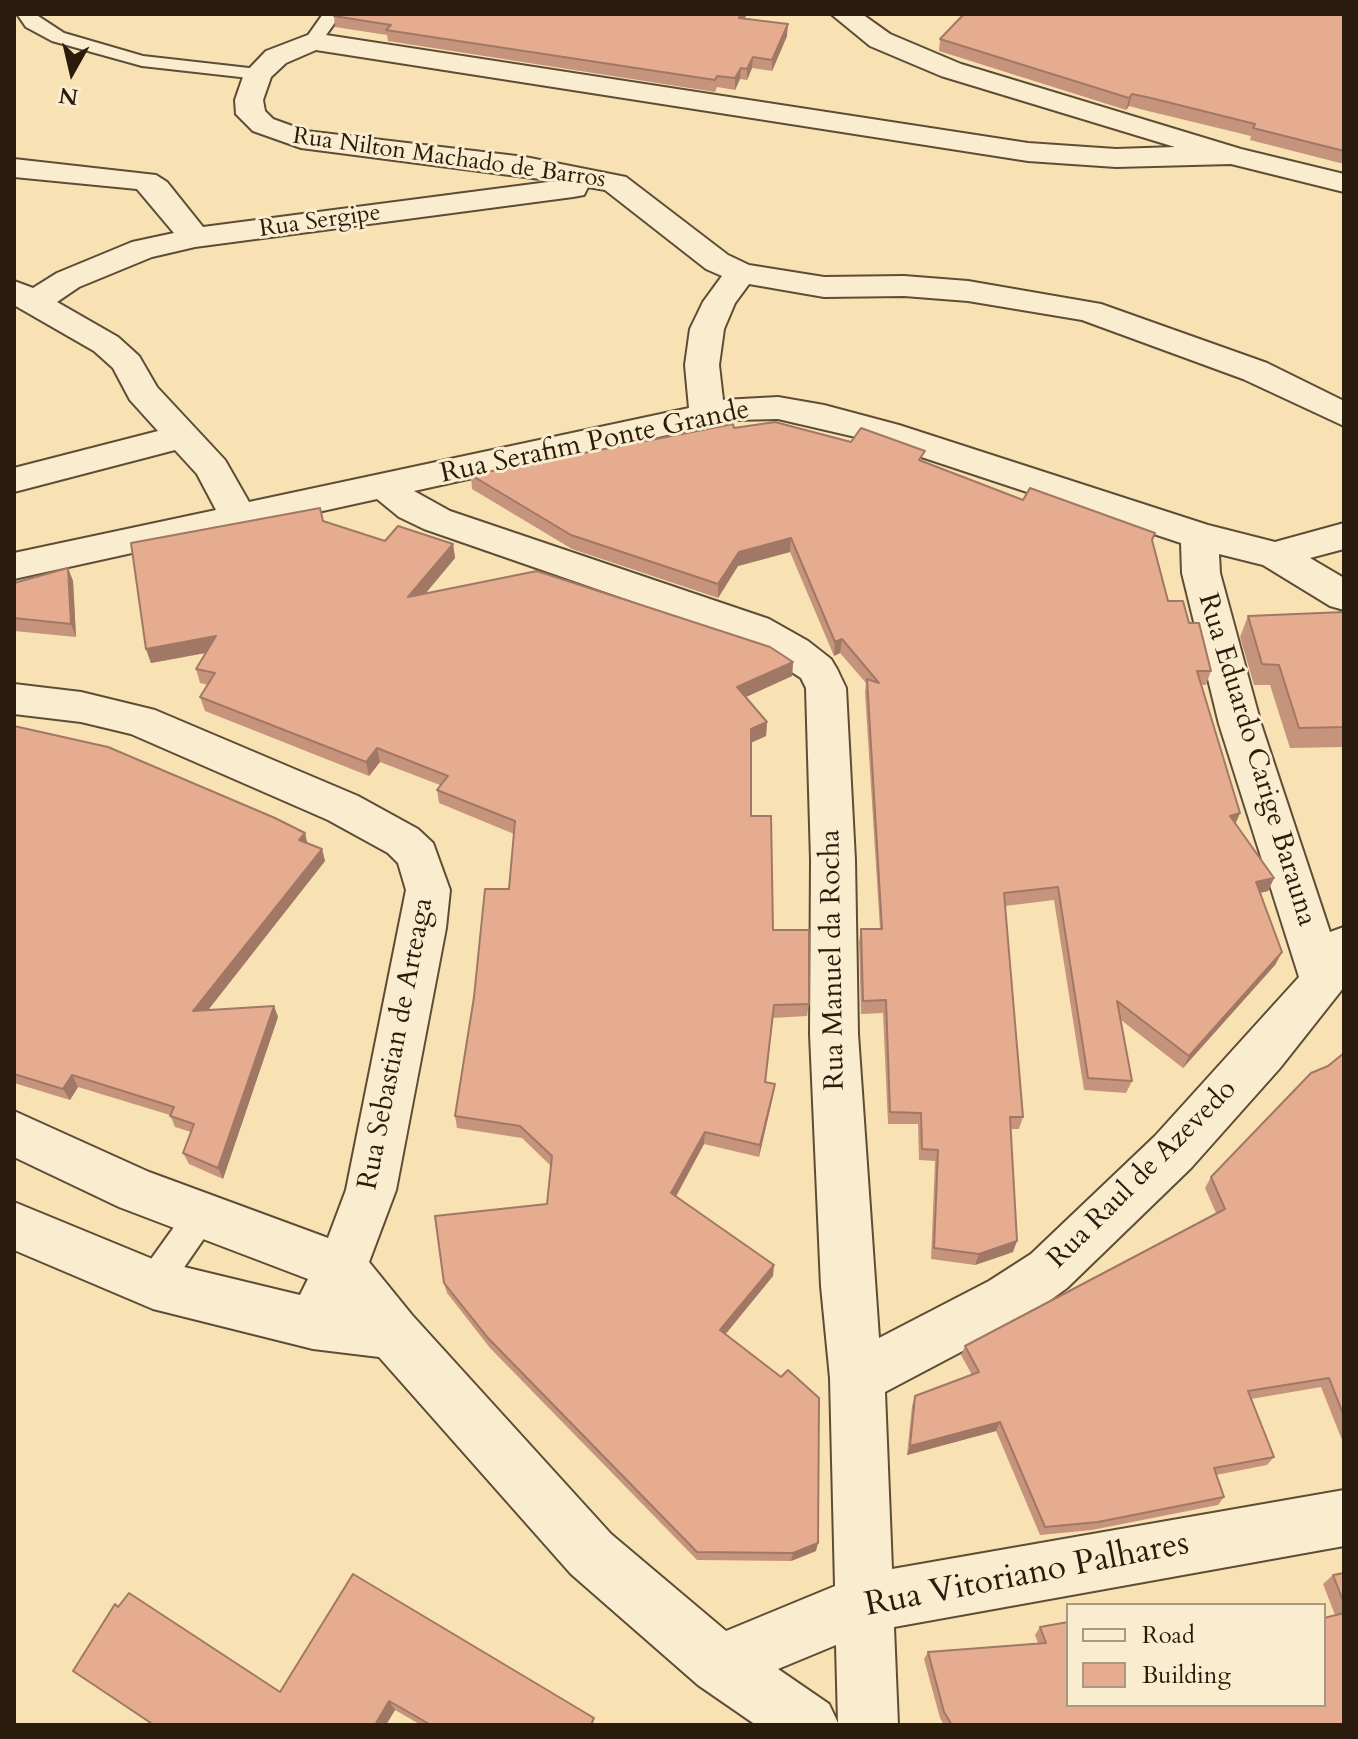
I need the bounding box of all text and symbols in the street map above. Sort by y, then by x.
north arrow [32,32,112,112]
text: N [57,80,80,112]
street label: Rua Nilton Machado de Barros [291,123,607,195]
street label: Rua Sergipe [258,199,382,245]
street label: Rua Serafim Ponte Grande [437,394,753,492]
street label: Rua Eduardo Carige Barauna [1189,590,1323,930]
street label: Rua Manuel da Rocha [815,829,853,1091]
street label: Rua Sebastian de Arteaga [352,895,442,1193]
street label: Rua Raul de Azevedo [1042,1074,1244,1276]
street label: Rua Vitoriano Palhares [862,1525,1192,1627]
legend [1066,1603,1326,1707]
text: Road [1142,1619,1195,1652]
text: Building [1142,1659,1231,1692]

